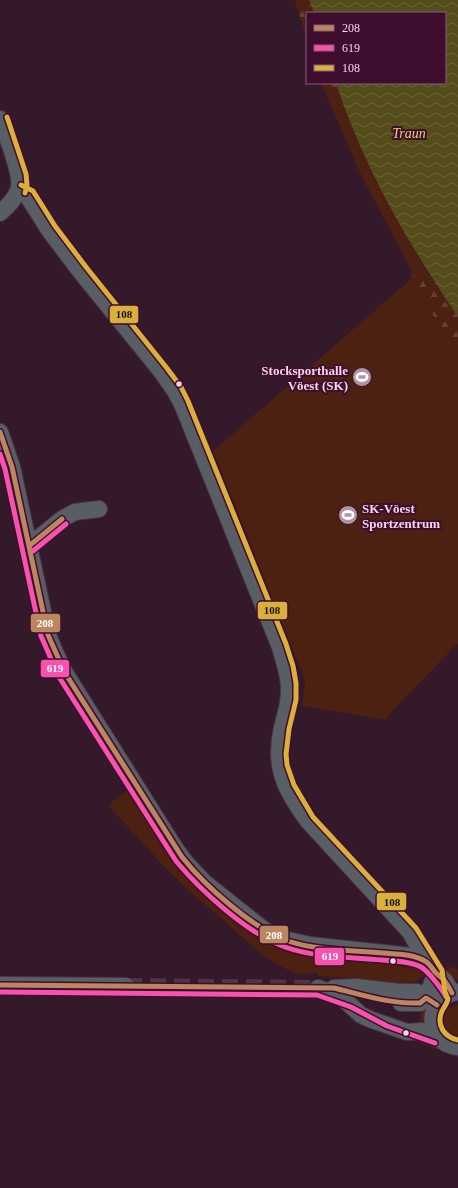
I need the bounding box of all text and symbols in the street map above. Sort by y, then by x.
legend [306,12,446,84]
text: 208 [342,21,360,35]
text: 619 [342,41,360,55]
text: 108 [342,61,360,75]
water label: Traun [392,126,426,141]
line badge: 108 [109,305,139,324]
text: 108 [116,308,133,320]
place label: Stocksporthalle Vöest (SK) [261,363,348,393]
sports icon: Stocksporthalle Vöest (SK) [351,366,373,388]
unlabelled marker [174,379,184,389]
place label: SK-Vöest Sportzentrum [362,501,440,531]
sports icon: SK-Vöest Sportzentrum [337,504,359,526]
line badge: 108 [257,601,288,620]
text: 108 [264,604,281,616]
line badge: 208 [30,613,61,633]
text: 208 [37,617,54,629]
line badge: 619 [40,659,70,678]
text: 619 [47,662,64,674]
line badge: 108 [376,892,407,911]
text: 108 [384,896,401,908]
line badge: 208 [259,925,289,944]
text: 208 [266,929,283,941]
line badge: 619 [314,947,345,966]
text: 619 [322,950,339,962]
unlabelled marker [388,956,398,966]
unlabelled marker [401,1028,411,1038]

